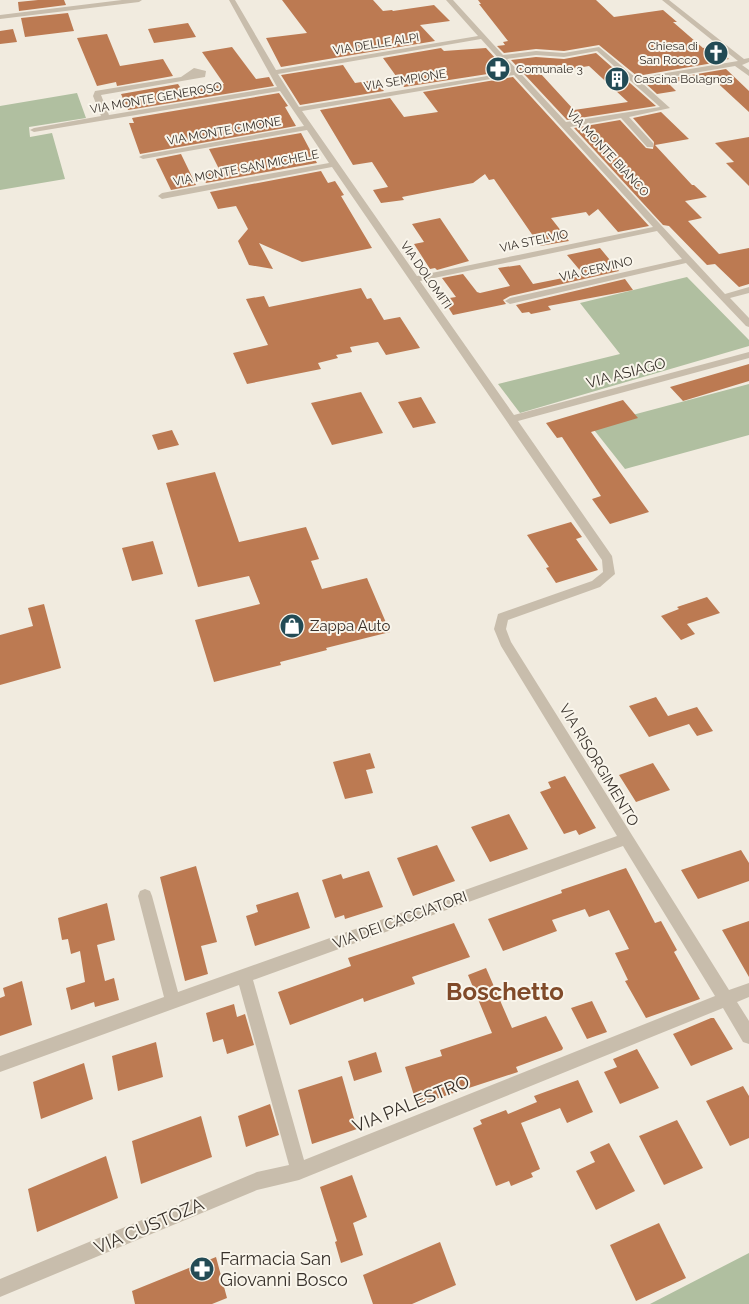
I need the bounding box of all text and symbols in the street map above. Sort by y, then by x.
street label: VIA DELLE ALPI [332,30,420,58]
place label: Chiesa di San Rocco [639,39,698,67]
church icon: Chiesa di San Rocco [703,40,729,66]
pharmacy icon: Comunale 3 [485,56,511,82]
place label: Comunale 3 [516,62,583,76]
building icon: Cascina Bolagnos [604,66,630,92]
street label: VIA SEMPIONE [363,67,447,93]
place label: Cascina Bolagnos [634,72,733,86]
street label: VIA MONTE GENEROSO [89,79,223,117]
street label: VIA MONTE BIANCO [564,107,652,199]
street label: VIA MONTE CIMONE [166,114,282,148]
street label: VIA MONTE SAN MICHELE [172,147,320,189]
street label: VIA STELVIO [498,227,570,255]
street label: VIA DOLOMITI [398,239,454,311]
street label: VIA CERVINO [558,254,634,284]
street label: VIA ASIAGO [584,354,668,392]
shop icon: Zappa Auto [279,613,305,639]
place label: Zappa Auto [310,617,390,635]
street label: VIA RISORGIMENTO [555,701,643,829]
street label: VIA DEI CACCIATORI [330,887,470,953]
district label: Boschetto [446,977,564,1006]
street label: VIA PALESTRO [349,1071,472,1136]
street label: VIA CUSTOZA [91,1193,207,1258]
place label: Farmacia San Giovanni Bosco [220,1248,348,1290]
pharmacy icon: Farmacia San Giovanni Bosco [189,1256,215,1282]

